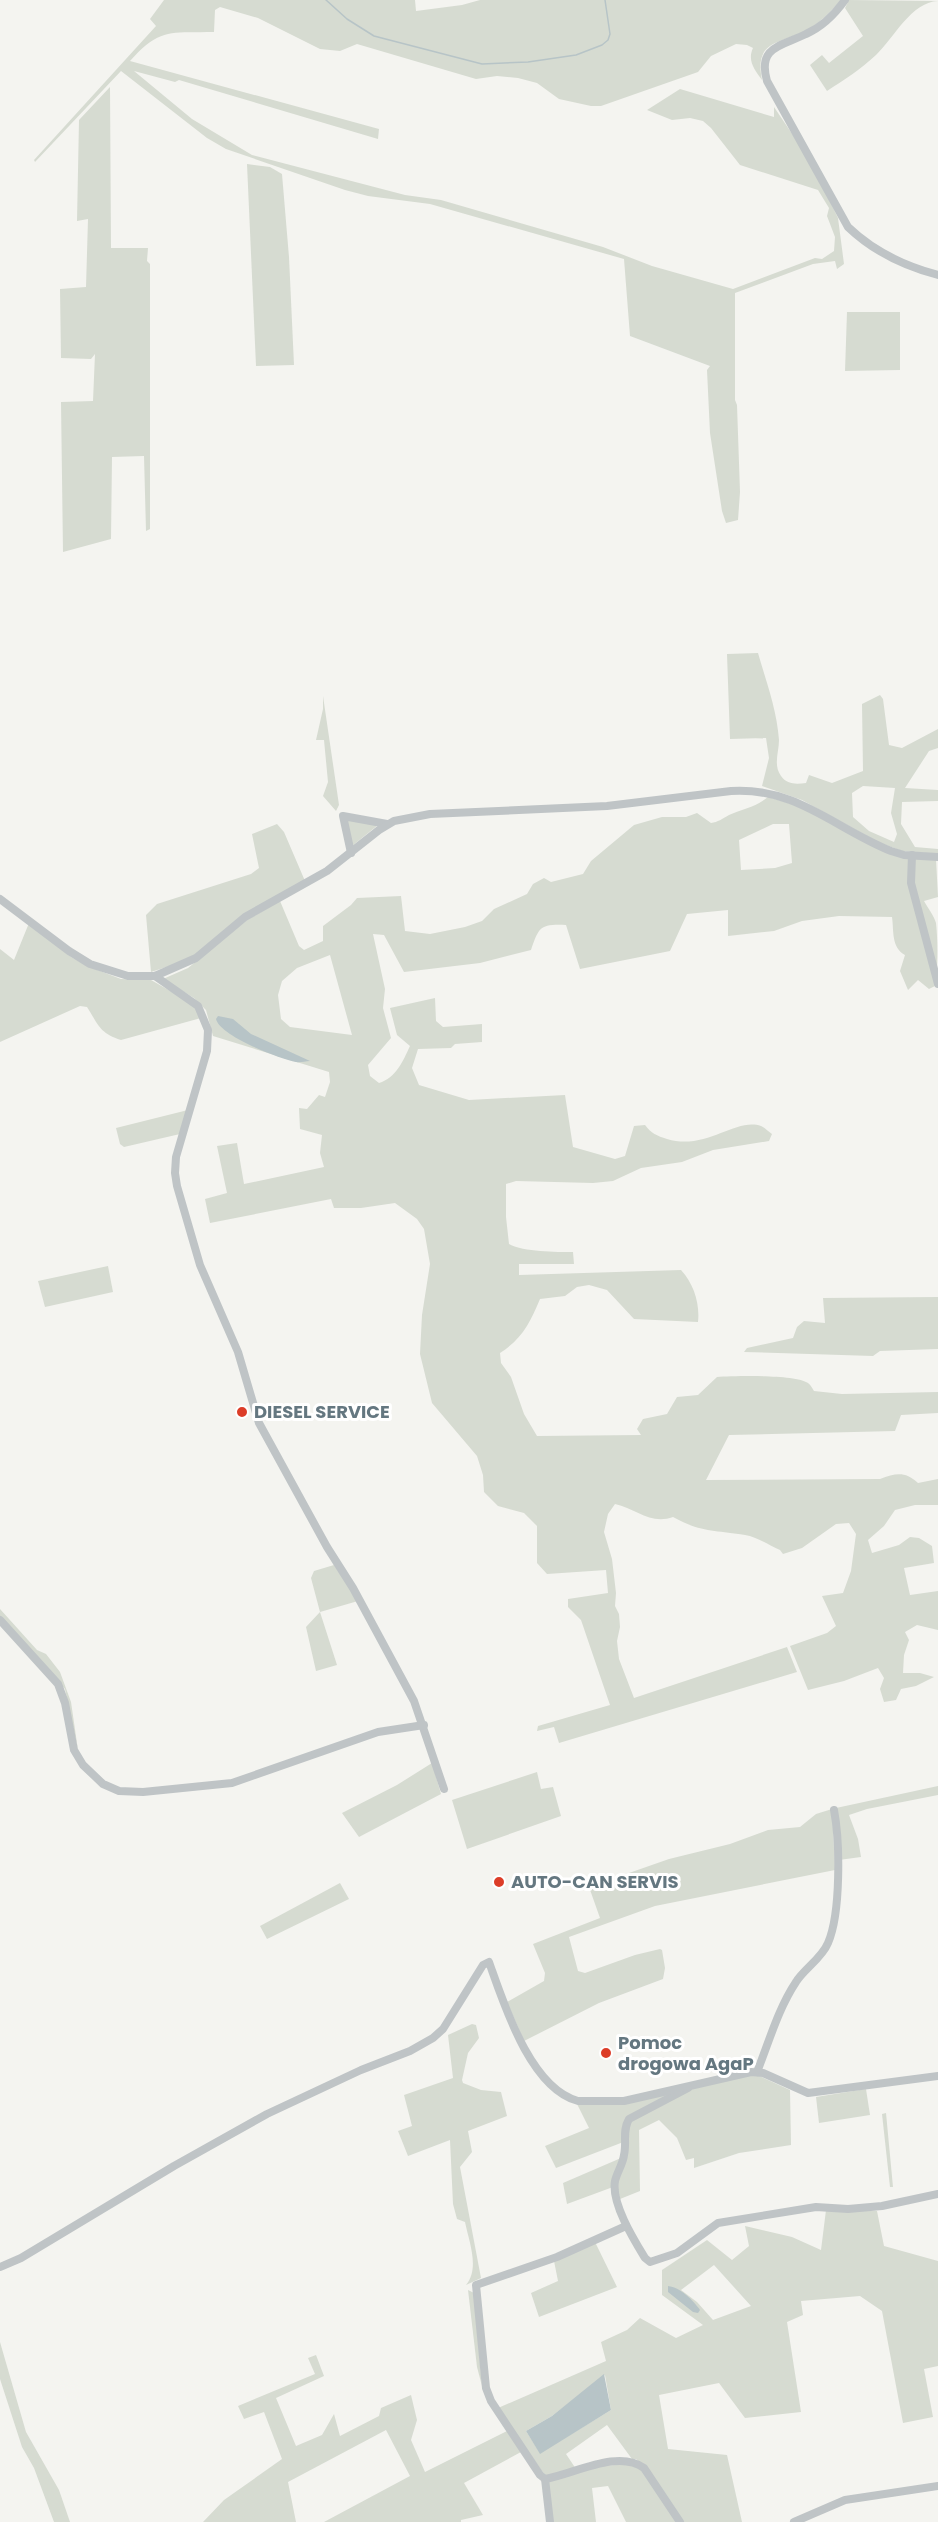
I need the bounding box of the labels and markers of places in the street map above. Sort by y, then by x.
place label: DIESEL SERVICE [254,1399,390,1424]
marker: DIESEL SERVICE [235,1405,249,1419]
place label: AUTO-CAN SERVIS [511,1869,679,1894]
marker: AUTO-CAN SERVIS [492,1875,506,1889]
place label: Pomoc drogowa AgaP [618,2030,754,2076]
marker: Pomoc drogowa AgaP [599,2046,613,2060]

